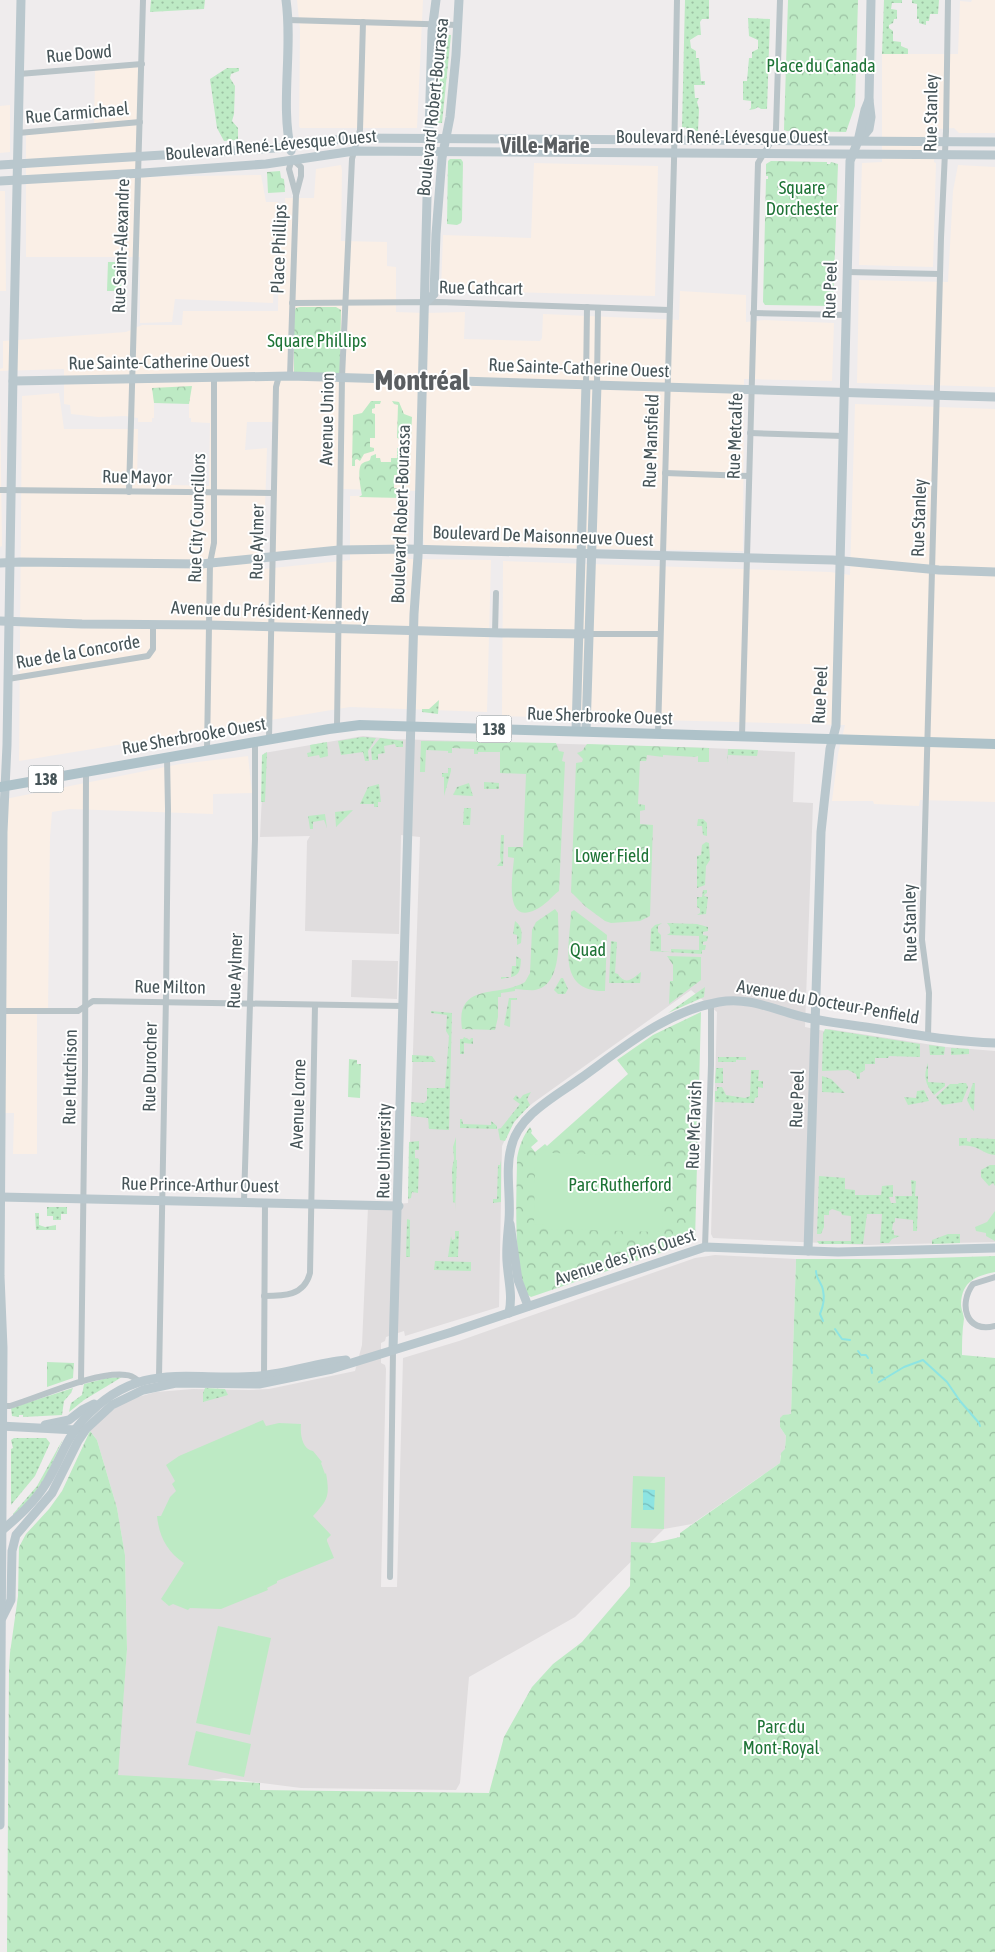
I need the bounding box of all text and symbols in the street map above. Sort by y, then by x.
street label: Boulevard Robert-Bourassa [413,17,452,197]
street label: Rue Dowd [45,40,113,67]
park label: Place du Canada [766,55,876,76]
street label: Rue Stanley [919,74,942,152]
street label: Rue Carmichael [24,97,130,127]
street label: Boulevard René-Lévesque Ouest [164,125,378,164]
street label: Boulevard René-Lévesque Ouest [616,126,828,147]
district label: Ville-Marie [499,132,590,158]
park label: Square Dorchester [766,177,839,219]
street label: Rue Saint-Alexandre [108,178,133,314]
street label: Place Phillips [266,204,291,294]
street label: Rue Peel [818,260,841,319]
street label: Rue Cathcart [439,276,523,299]
park label: Square Phillips [267,330,367,351]
street label: Rue Sainte-Catherine Ouest [68,349,250,374]
street label: Rue Sainte-Catherine Ouest [488,354,670,381]
district label: Montréal [375,364,470,396]
street label: Avenue Union [315,372,338,466]
street label: Rue Metcalfe [722,392,747,480]
street label: Rue Mansfield [638,394,663,488]
street label: Boulevard Robert-Bourassa [387,424,414,604]
street label: Rue City Councillors [184,453,209,583]
street label: Rue Mayor [102,465,173,488]
street label: Rue Stanley [907,479,930,557]
street label: Rue Aylmer [245,503,268,580]
street label: Boulevard De Maisonneuve Ouest [432,521,654,550]
street label: Avenue du Président-Kennedy [171,597,369,624]
street label: Rue de la Concorde [14,630,142,673]
street label: Rue Peel [807,665,832,724]
street label: Rue Sherbrooke Ouest [527,702,673,729]
street label: Rue Sherbrooke Ouest [120,712,268,759]
road number: 138 [476,716,512,742]
road number: 138 [28,766,64,792]
park label: Lower Field [575,845,649,866]
street label: Rue Stanley [898,884,921,962]
street label: Rue Aylmer [223,932,246,1009]
park label: Quad [570,939,606,960]
street label: Rue Milton [134,975,206,998]
street label: Avenue du Docteur-Penfield [735,975,921,1028]
street label: Rue Durocher [138,1021,161,1112]
street label: Rue Hutchison [58,1029,81,1125]
street label: Avenue Lorne [285,1059,310,1149]
street label: Rue Peel [785,1069,808,1128]
street label: Rue McTavish [681,1080,706,1170]
street label: Rue University [372,1103,395,1199]
street label: Rue Prince-Arthur Ouest [121,1173,279,1196]
park label: Parc Rutherford [568,1174,672,1195]
street label: Avenue des Pins Ouest [552,1224,698,1289]
park label: Parc du Mont-Royal [743,1716,820,1758]

